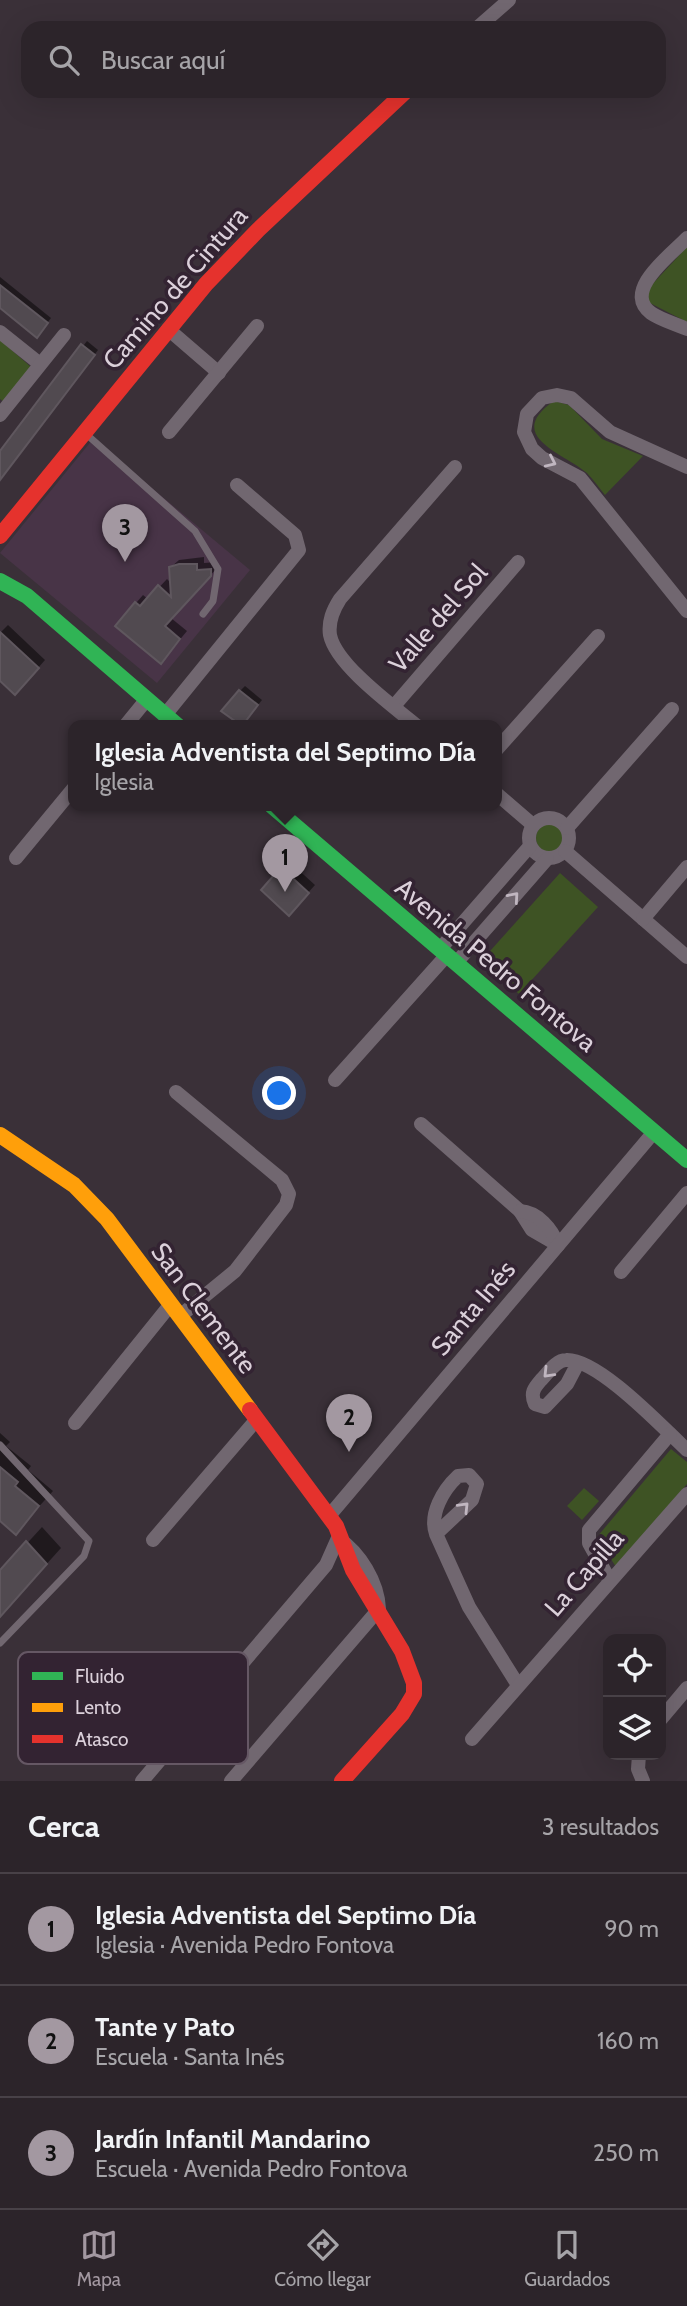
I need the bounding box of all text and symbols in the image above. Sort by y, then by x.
search box [21,21,666,98]
icon: search [45,41,83,79]
text: Buscar aquí [101,44,225,76]
street label: Camino de Cintura [96,200,255,376]
one-way arrow [544,454,556,468]
pin: 3 [102,504,148,562]
street label: Valle del Sol [382,557,494,679]
popup [68,720,502,811]
text: Iglesia Adventista del Septimo Día [94,736,476,768]
text: Iglesia [94,768,154,796]
pin: 1 [262,834,308,892]
street label: Avenida Pedro Fontova [389,871,604,1059]
one-way arrow [506,892,518,905]
your location [262,1076,296,1110]
street label: San Clemente [144,1236,264,1380]
street label: Santa Inés [424,1254,522,1362]
one-way arrow [543,1365,556,1378]
pin: 2 [326,1394,372,1452]
one-way arrow [456,1502,469,1515]
street label: La Capilla [538,1523,631,1623]
map controls [603,1634,666,1760]
button: locate [603,1634,666,1697]
legend [18,1652,248,1764]
text: Fluido [75,1665,124,1688]
text: Lento [75,1696,121,1719]
button: layers [603,1697,666,1760]
text: Atasco [75,1728,129,1751]
text: Cerca [28,1808,100,1845]
text: 3 resultados [542,1813,659,1841]
text: Iglesia Adventista del Septimo Día [95,1899,476,1931]
text: 1 [47,1915,55,1943]
text: 90 m [605,1915,659,1943]
text: Iglesia · Avenida Pedro Fontova [95,1931,394,1959]
text: Tante y Pato [95,2011,235,2043]
text: 2 [45,2027,57,2055]
text: 160 m [597,2027,659,2055]
text: Escuela · Santa Inés [95,2043,285,2071]
text: Jardín Infantil Mandarino [95,2123,370,2155]
text: 3 [45,2139,57,2167]
text: 250 m [593,2139,659,2167]
text: Escuela · Avenida Pedro Fontova [95,2155,408,2183]
tab: Mapa [77,2226,121,2291]
tab: Cómo llegar [274,2226,371,2291]
tab: Guardados [524,2226,610,2291]

